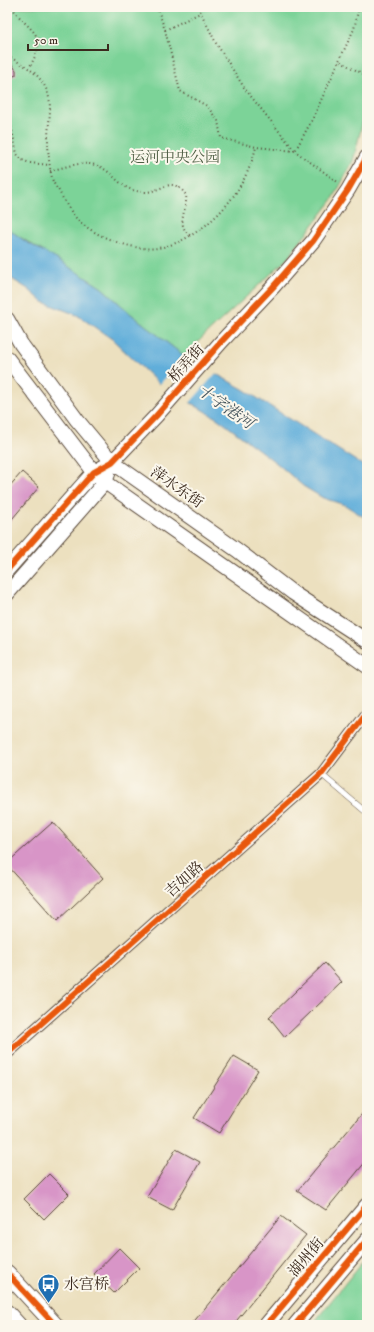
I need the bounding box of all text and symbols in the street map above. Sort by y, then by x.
scale bar [28,26,108,52]
text: 50 m [34,33,58,48]
park label: 运河中央公园 [130,148,220,167]
street label: 桥弄街 [164,340,208,386]
water label: 十字港河 [193,380,260,435]
street label: 萍水东街 [147,462,207,512]
street label: 吉如路 [161,857,207,901]
street label: 湖州街 [285,1234,328,1281]
bus stop icon: 水宫桥 [35,1271,61,1304]
place label: 水宫桥 [64,1275,109,1294]

